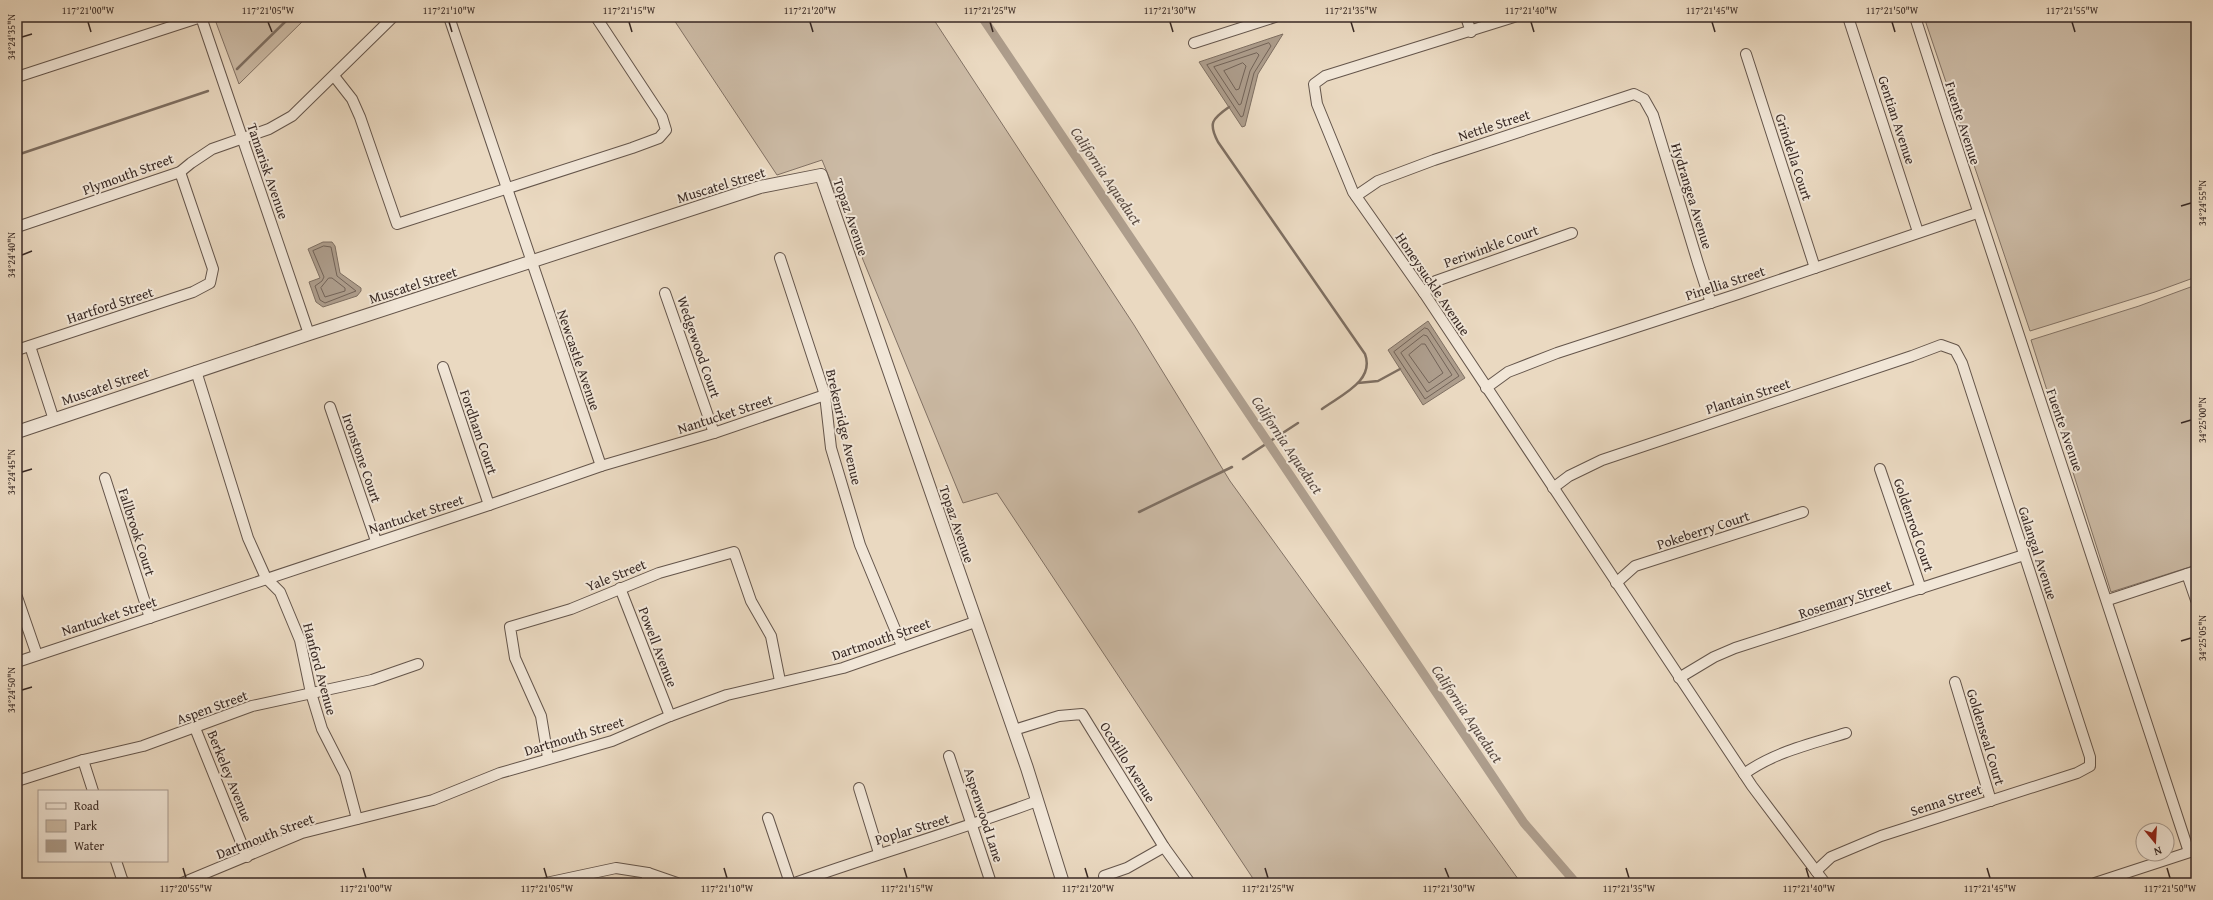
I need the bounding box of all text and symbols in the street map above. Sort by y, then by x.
text: 117°21'00"W [62,3,115,18]
text: 117°21'05"W [242,3,295,18]
text: 117°21'10"W [423,3,476,18]
text: 117°21'15"W [603,3,656,18]
text: 117°21'20"W [784,3,837,18]
text: 117°21'25"W [964,3,1017,18]
text: 117°21'30"W [1144,3,1197,18]
text: 117°21'35"W [1325,3,1378,18]
text: 117°21'40"W [1505,3,1558,18]
text: 117°21'45"W [1686,3,1739,18]
text: 117°21'50"W [1866,3,1919,18]
text: 117°21'55"W [2046,3,2099,18]
text: 34°24'35"N [4,14,19,60]
street label: Gentian Avenue [1873,73,1921,167]
street label: Fuente Avenue [1940,79,1986,168]
street label: Nettle Street [1455,104,1533,146]
street label: Grindella Court [1771,111,1818,203]
street label: Tamarisk Avenue [242,120,294,222]
water label: California Aqueduct [1066,122,1147,229]
street label: Hydrangea Avenue [1666,140,1718,252]
street label: Plymouth Street [80,148,177,200]
street label: Muscatel Street [674,162,768,208]
street label: Topaz Avenue [828,176,874,259]
text: 34°24'55"N [2195,180,2210,226]
street label: Periwinkle Court [1441,220,1541,272]
street label: Honeysuckle Avenue [1391,228,1475,340]
text: 34°24'40"N [4,232,19,278]
street label: Muscatel Street [366,261,460,309]
street label: Pinellia Street [1683,261,1768,305]
street label: Hartford Street [64,282,156,328]
street label: Wedgewood Court [672,293,726,401]
street label: Newcastle Avenue [552,307,606,414]
street label: Muscatel Street [59,362,152,410]
street label: Brekenridge Avenue [821,367,867,487]
street label: Plantain Street [1703,373,1793,419]
street label: Fuente Avenue [2041,386,2089,475]
street label: Fordham Court [455,387,503,477]
street label: Nantucket Street [675,389,775,439]
water label: California Aqueduct [1247,391,1328,498]
text: 34°25'00"N [2195,397,2210,443]
street label: Ironstone Court [337,411,387,505]
text: 34°24'45"N [4,449,19,495]
street label: Goldenrod Court [1889,476,1939,574]
street label: Topaz Avenue [934,483,980,566]
street label: Fallbrook Court [113,486,161,578]
street label: Nantucket Street [366,489,466,539]
street label: Galangal Avenue [2014,504,2063,603]
street label: Pokeberry Court [1654,506,1752,554]
street label: Yale Street [583,554,649,596]
street label: Rosemary Street [1796,575,1894,623]
street label: Nantucket Street [59,591,159,641]
street label: Powell Avenue [633,604,683,690]
street label: Dartmouth Street [829,613,933,665]
text: 34°25'05"N [2195,615,2210,661]
street label: Hanford Avenue [298,621,342,718]
water label: California Aqueduct [1427,660,1508,767]
text: 34°24'50"N [4,667,19,713]
street label: Aspen Street [174,685,250,729]
street label: Goldenseal Court [1962,686,2010,788]
street label: Dartmouth Street [522,711,626,761]
street label: Ocotillo Avenue [1095,718,1161,807]
street label: Berkeley Avenue [203,727,258,825]
street label: Aspenwood Lane [959,765,1009,865]
street label: Senna Street [1908,779,1984,821]
legend [38,790,168,862]
text: Road [74,797,100,814]
street label: Dartmouth Street [213,808,317,864]
street label: Poplar Street [872,808,952,850]
text: Park [74,817,98,834]
north arrow [2135,822,2175,862]
text: Water [74,837,104,854]
text: N [2152,843,2164,860]
text: 117°20'55"W [160,881,213,896]
text: 117°21'00"W [340,881,393,896]
text: 117°21'05"W [521,881,574,896]
text: 117°21'10"W [701,881,754,896]
text: 117°21'15"W [881,881,934,896]
text: 117°21'20"W [1062,881,1115,896]
text: 117°21'25"W [1242,881,1295,896]
text: 117°21'30"W [1423,881,1476,896]
text: 117°21'35"W [1603,881,1656,896]
text: 117°21'40"W [1783,881,1836,896]
text: 117°21'45"W [1964,881,2017,896]
text: 117°21'50"W [2144,881,2197,896]

